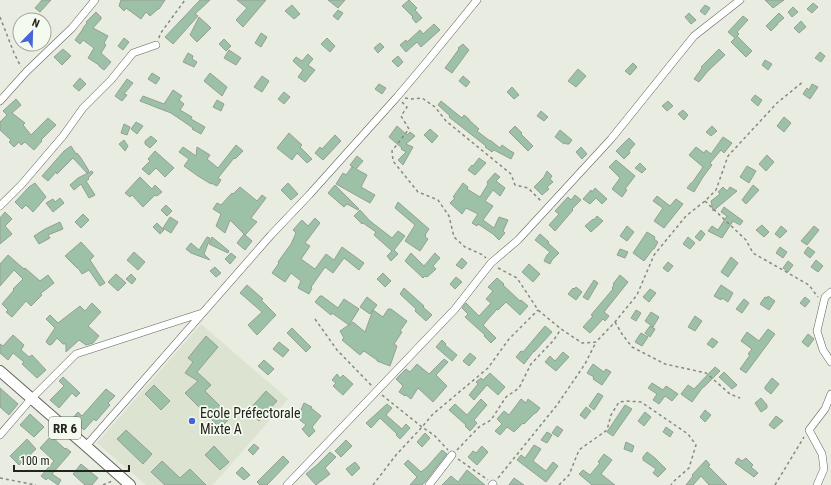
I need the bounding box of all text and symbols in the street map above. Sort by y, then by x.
north arrow [12,12,52,52]
text: N [30,16,42,31]
place label: Ecole Préfectorale Mixte A [200,405,301,437]
marker: Ecole Préfectorale Mixte A [187,416,197,426]
road number: RR 6 [49,417,81,439]
scale bar [14,447,129,473]
text: 100 m [20,454,50,468]

